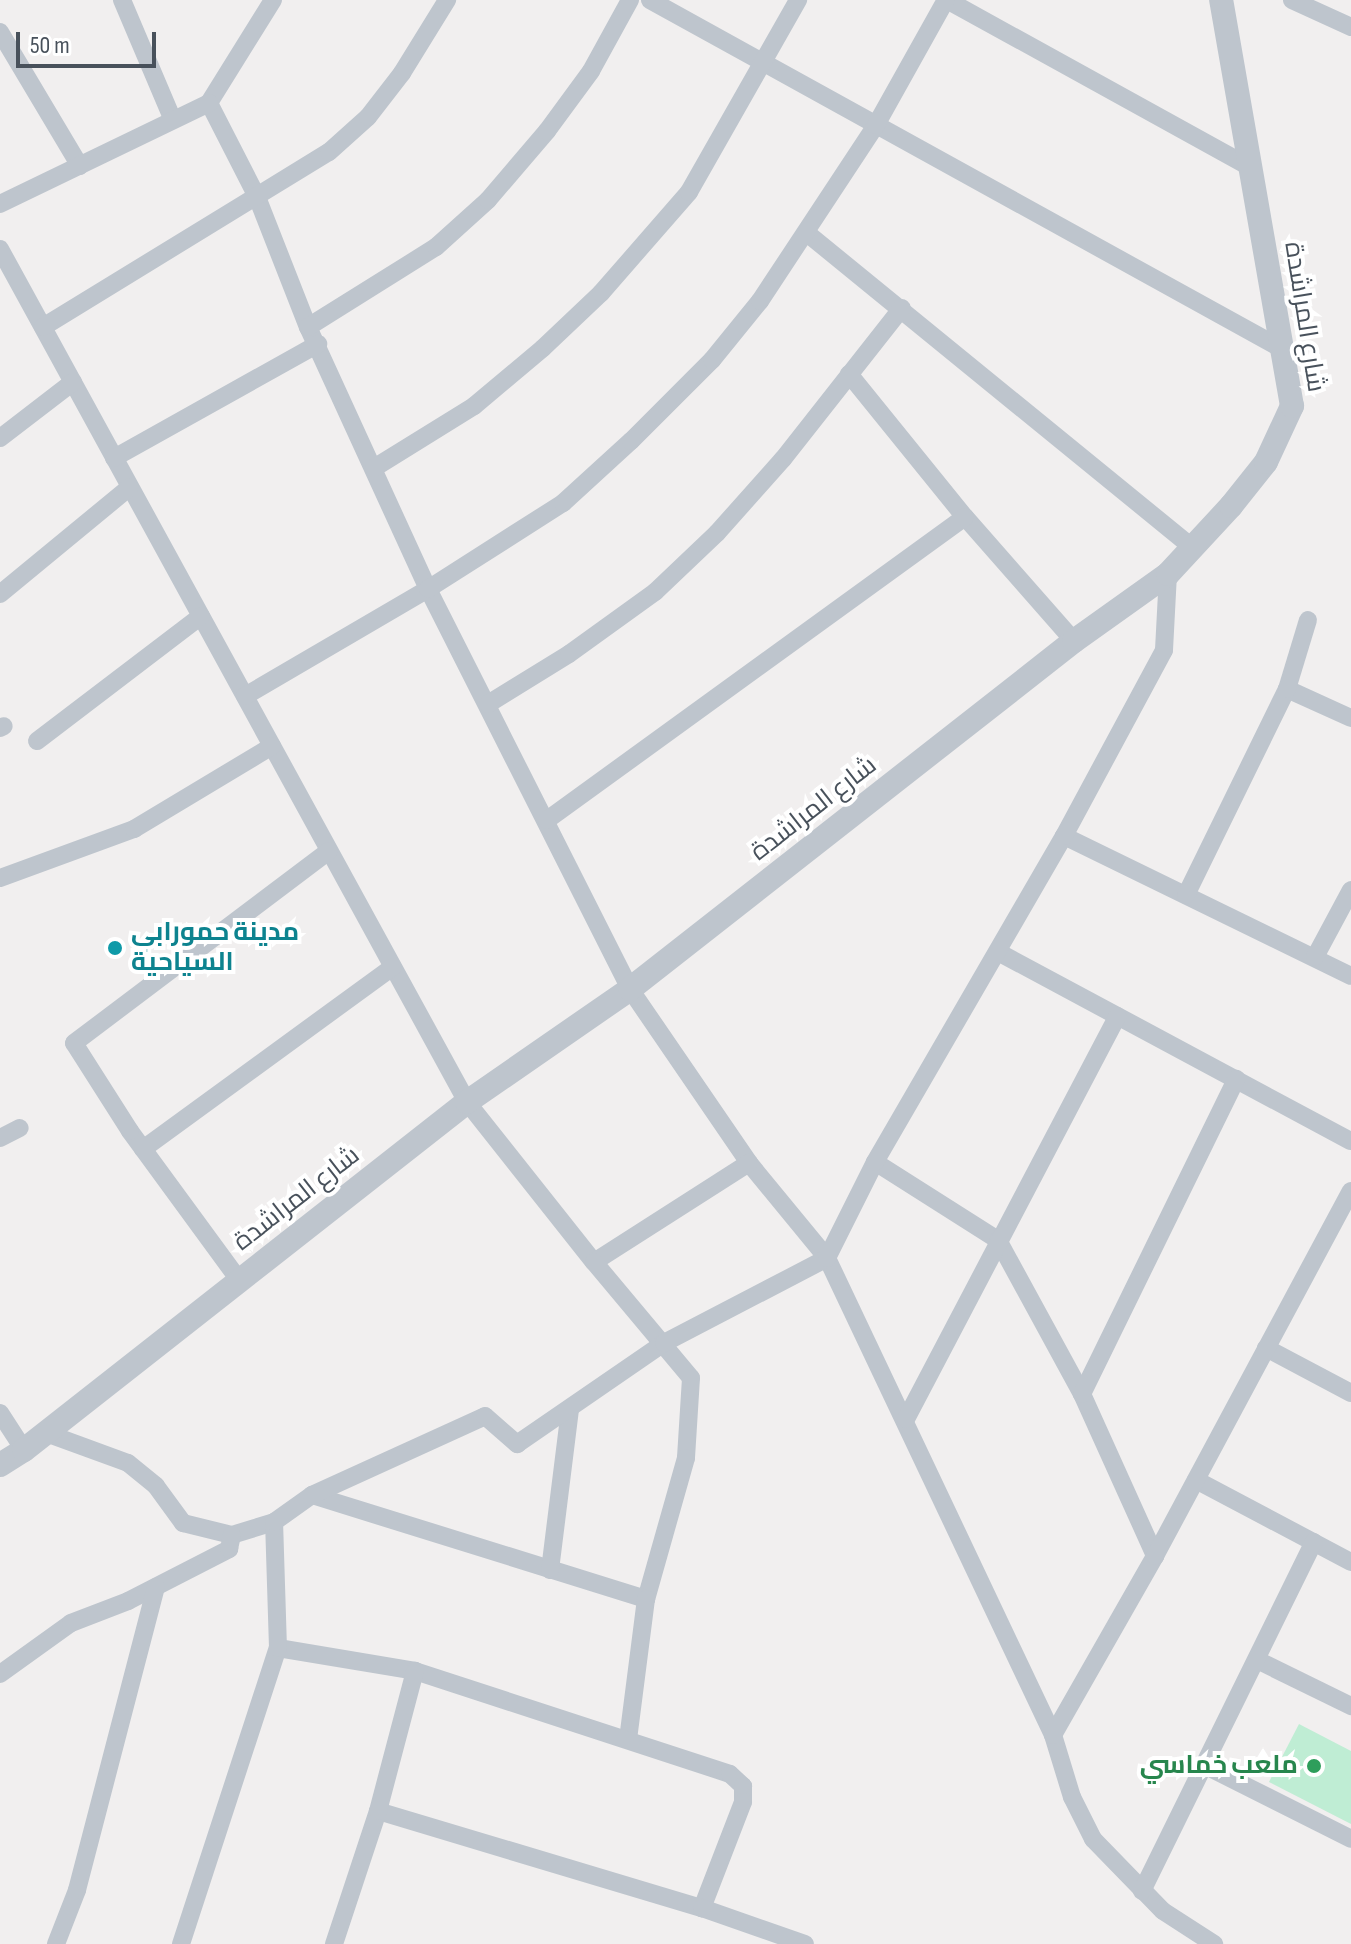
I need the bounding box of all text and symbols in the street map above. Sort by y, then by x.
scale bar [20,16,160,66]
text: 50 m [30,31,70,60]
street label: شارع المراشدة [1277,240,1331,394]
street label: شارع المراشدة [745,750,883,868]
place label: مدينة حمورابي السياحية [131,917,299,978]
marker: مدينة حمورابي السياحية [106,939,124,957]
street label: شارع المراشدة [228,1140,366,1258]
place label: ملعب خماسي [1140,1750,1298,1782]
marker: ملعب خماسي [1305,1757,1323,1775]

